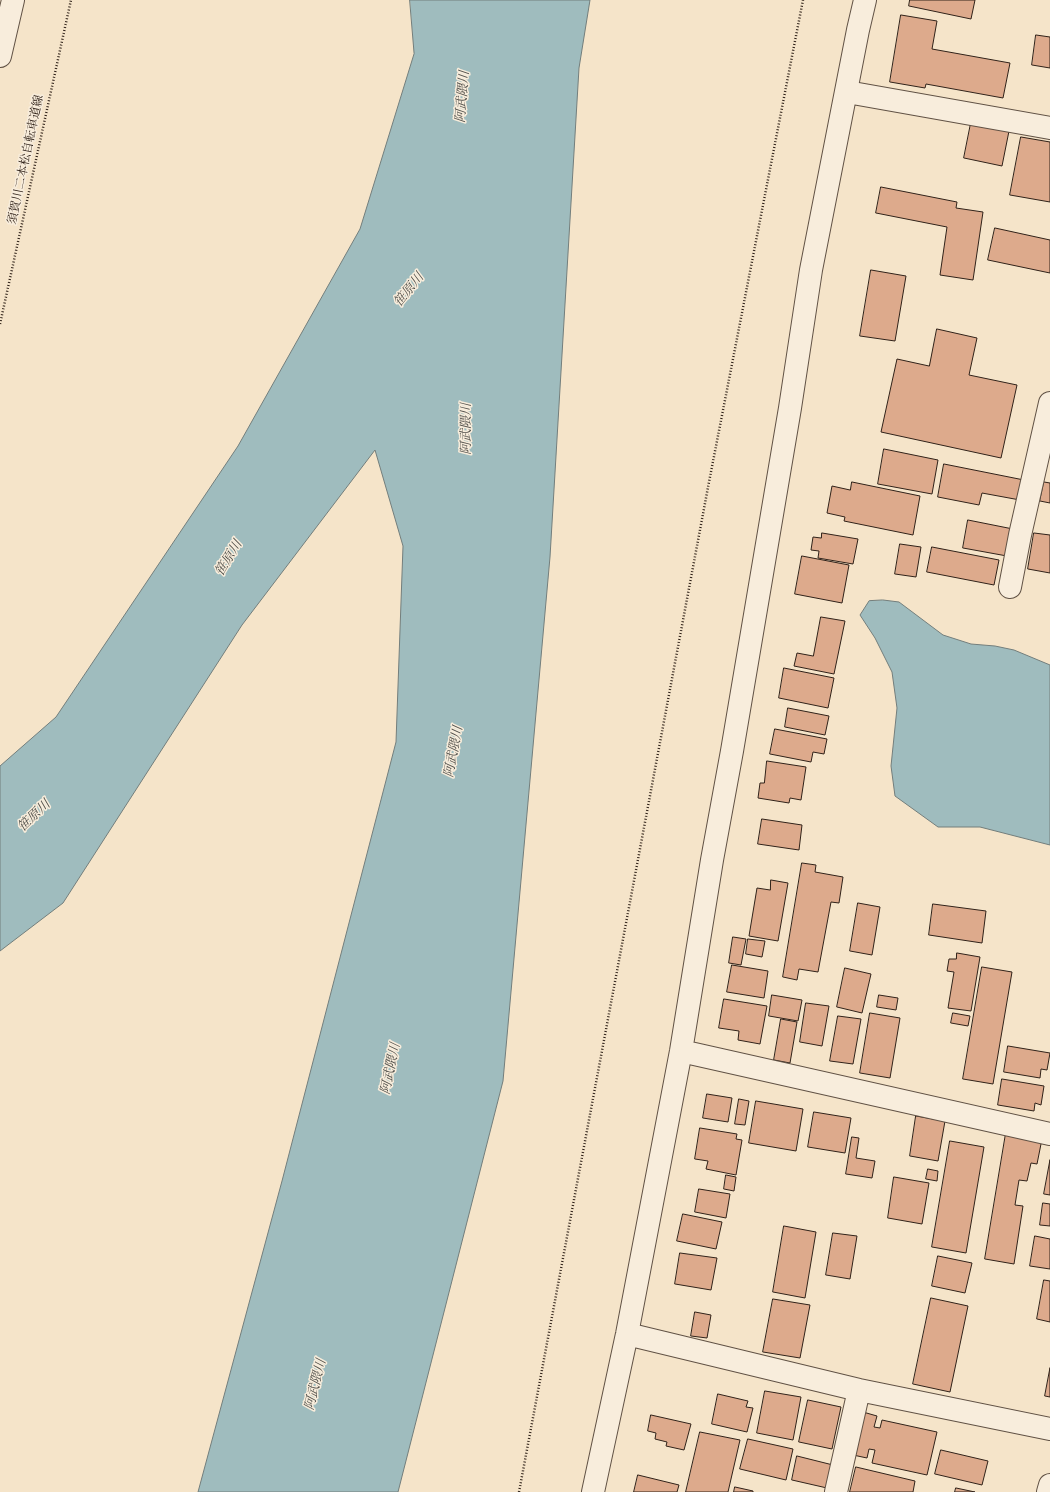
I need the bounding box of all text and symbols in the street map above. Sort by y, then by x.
water label: 阿武隈川 [454,70,474,124]
street label: 須賀川二本松自転車道線 [6,94,48,226]
water label: 笹原川 [392,271,428,311]
water label: 阿武隈川 [460,403,476,455]
water label: 笹原川 [213,538,247,580]
water label: 阿武隈川 [442,725,468,779]
water label: 笹原川 [16,798,54,836]
water label: 阿武隈川 [379,1042,405,1096]
water label: 阿武隈川 [303,1358,331,1412]

